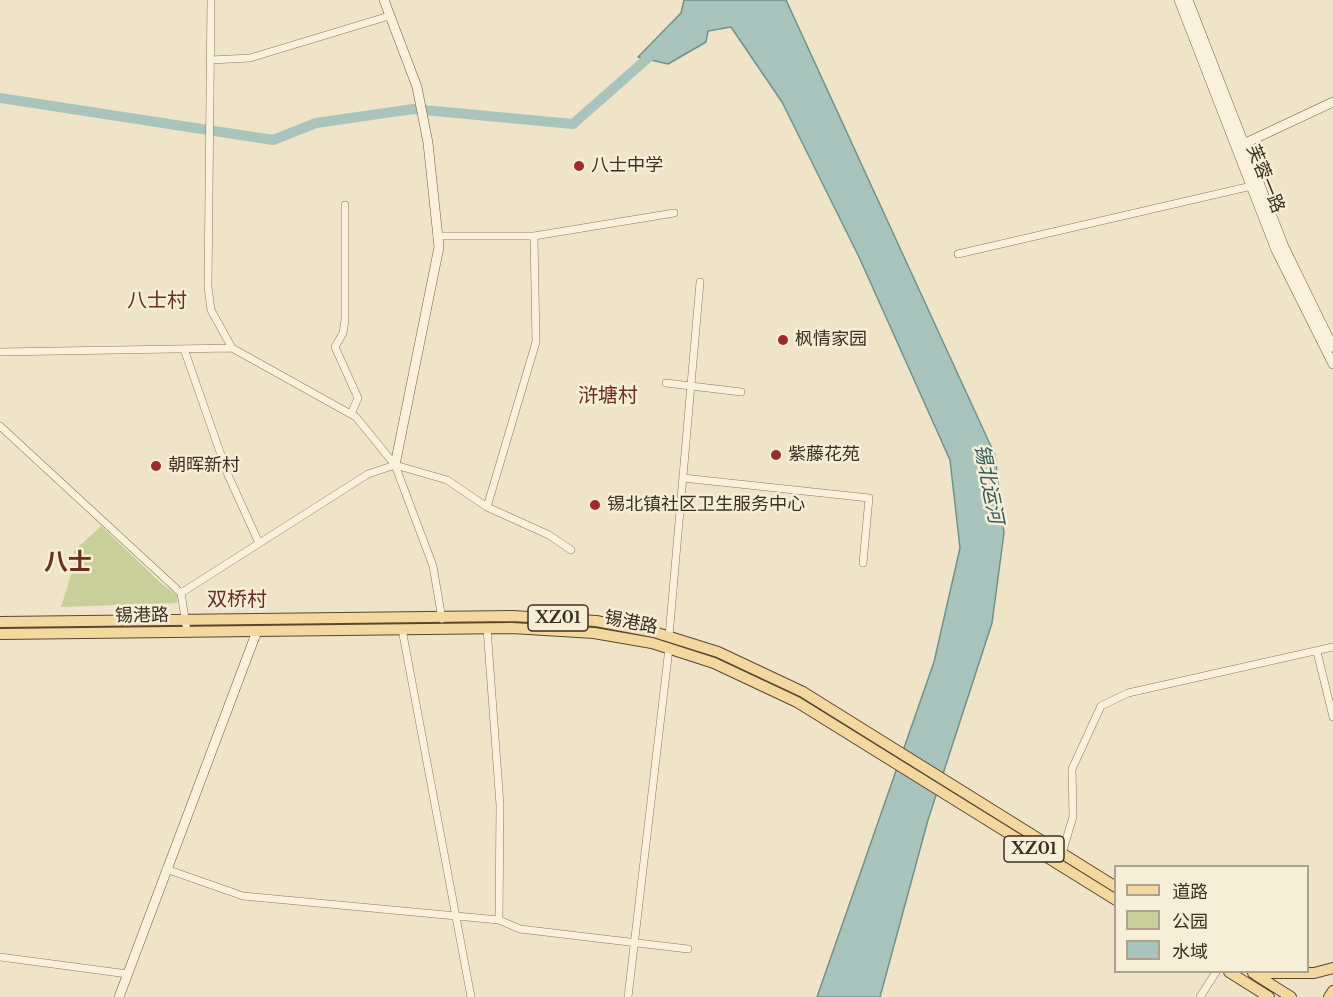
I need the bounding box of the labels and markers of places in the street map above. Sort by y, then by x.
place label: 八士中学 [591,155,663,177]
marker: 八士中学 [572,159,586,173]
place label: 枫情家园 [795,329,867,351]
marker: 枫情家园 [776,333,790,347]
place label: 紫藤花苑 [788,444,860,466]
marker: 紫藤花苑 [769,448,783,462]
place label: 朝晖新村 [168,455,240,477]
marker: 朝晖新村 [149,459,163,473]
place label: 锡北镇社区卫生服务中心 [607,494,805,516]
marker: 锡北镇社区卫生服务中心 [588,498,602,512]

